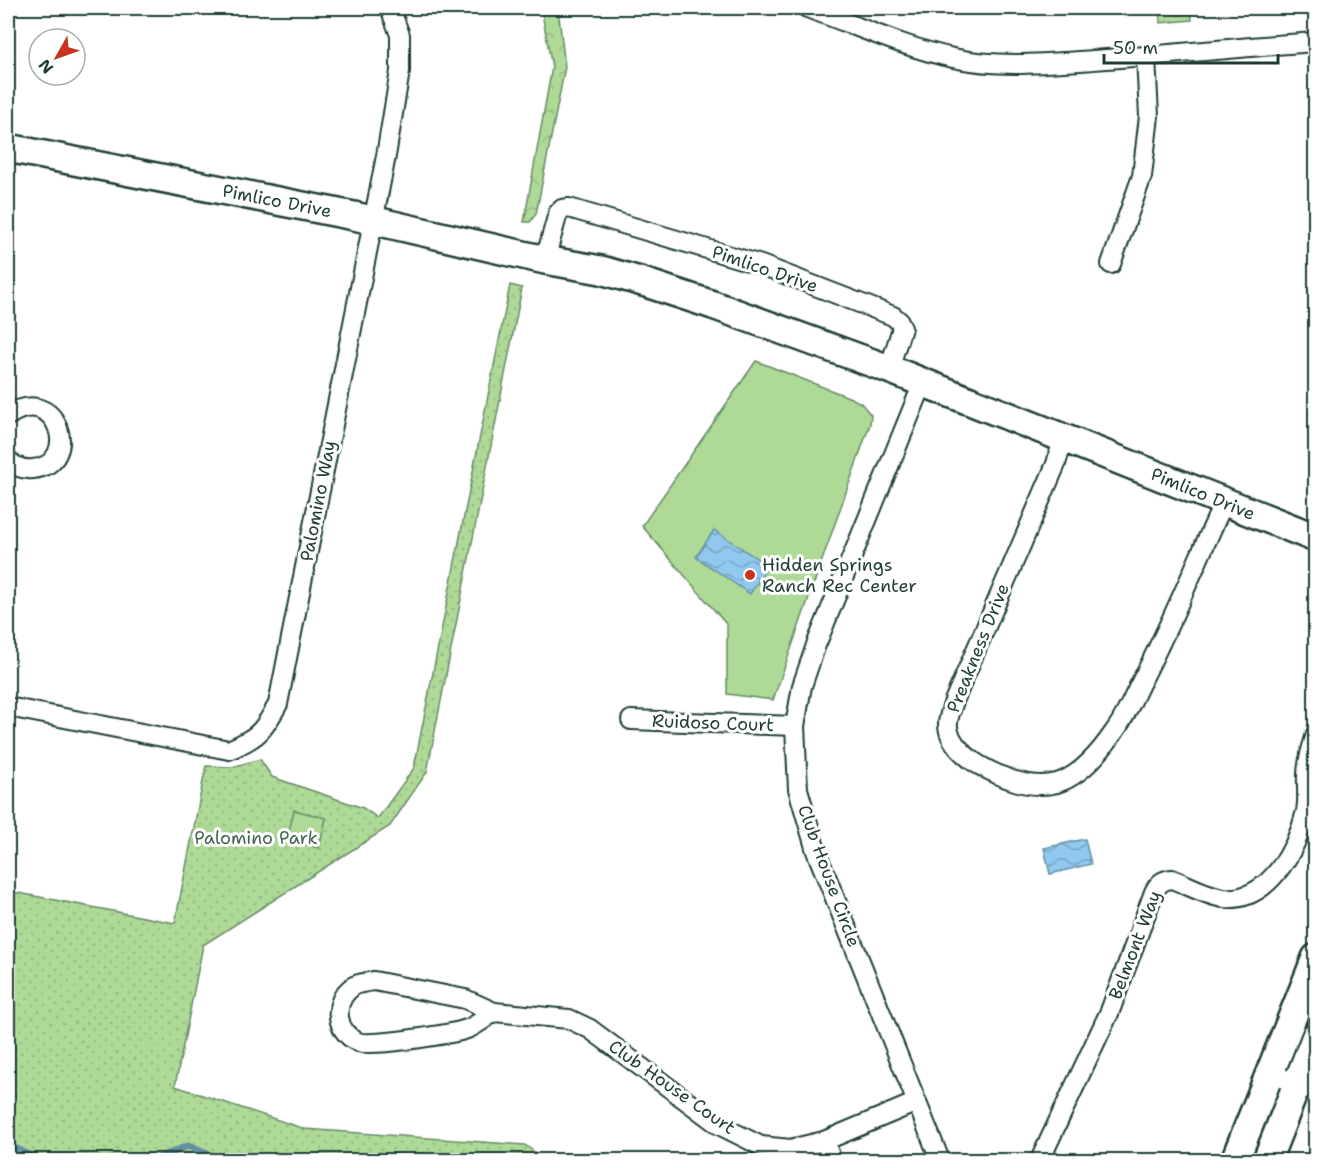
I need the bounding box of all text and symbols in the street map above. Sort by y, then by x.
north arrow [27,27,87,87]
scale bar [1104,27,1278,65]
text: 50 m [1113,36,1158,60]
text: N [34,55,58,78]
street label: Pimlico Drive [220,179,334,223]
street label: Pimlico Drive [709,240,821,298]
street label: Palomino Way [295,438,341,564]
street label: Pimlico Drive [1147,462,1259,526]
place label: Hidden Springs Ranch Rec Center [762,553,917,598]
marker: Hidden Springs Ranch Rec Center [743,568,757,582]
street label: Preakness Drive [941,580,1015,716]
street label: Ruidoso Court [651,709,775,737]
street label: Club House Circle [792,802,866,950]
park label: Palomino Park [194,826,318,850]
street label: Belmont Way [1103,887,1167,1003]
street label: Club House Court [604,1034,740,1140]

